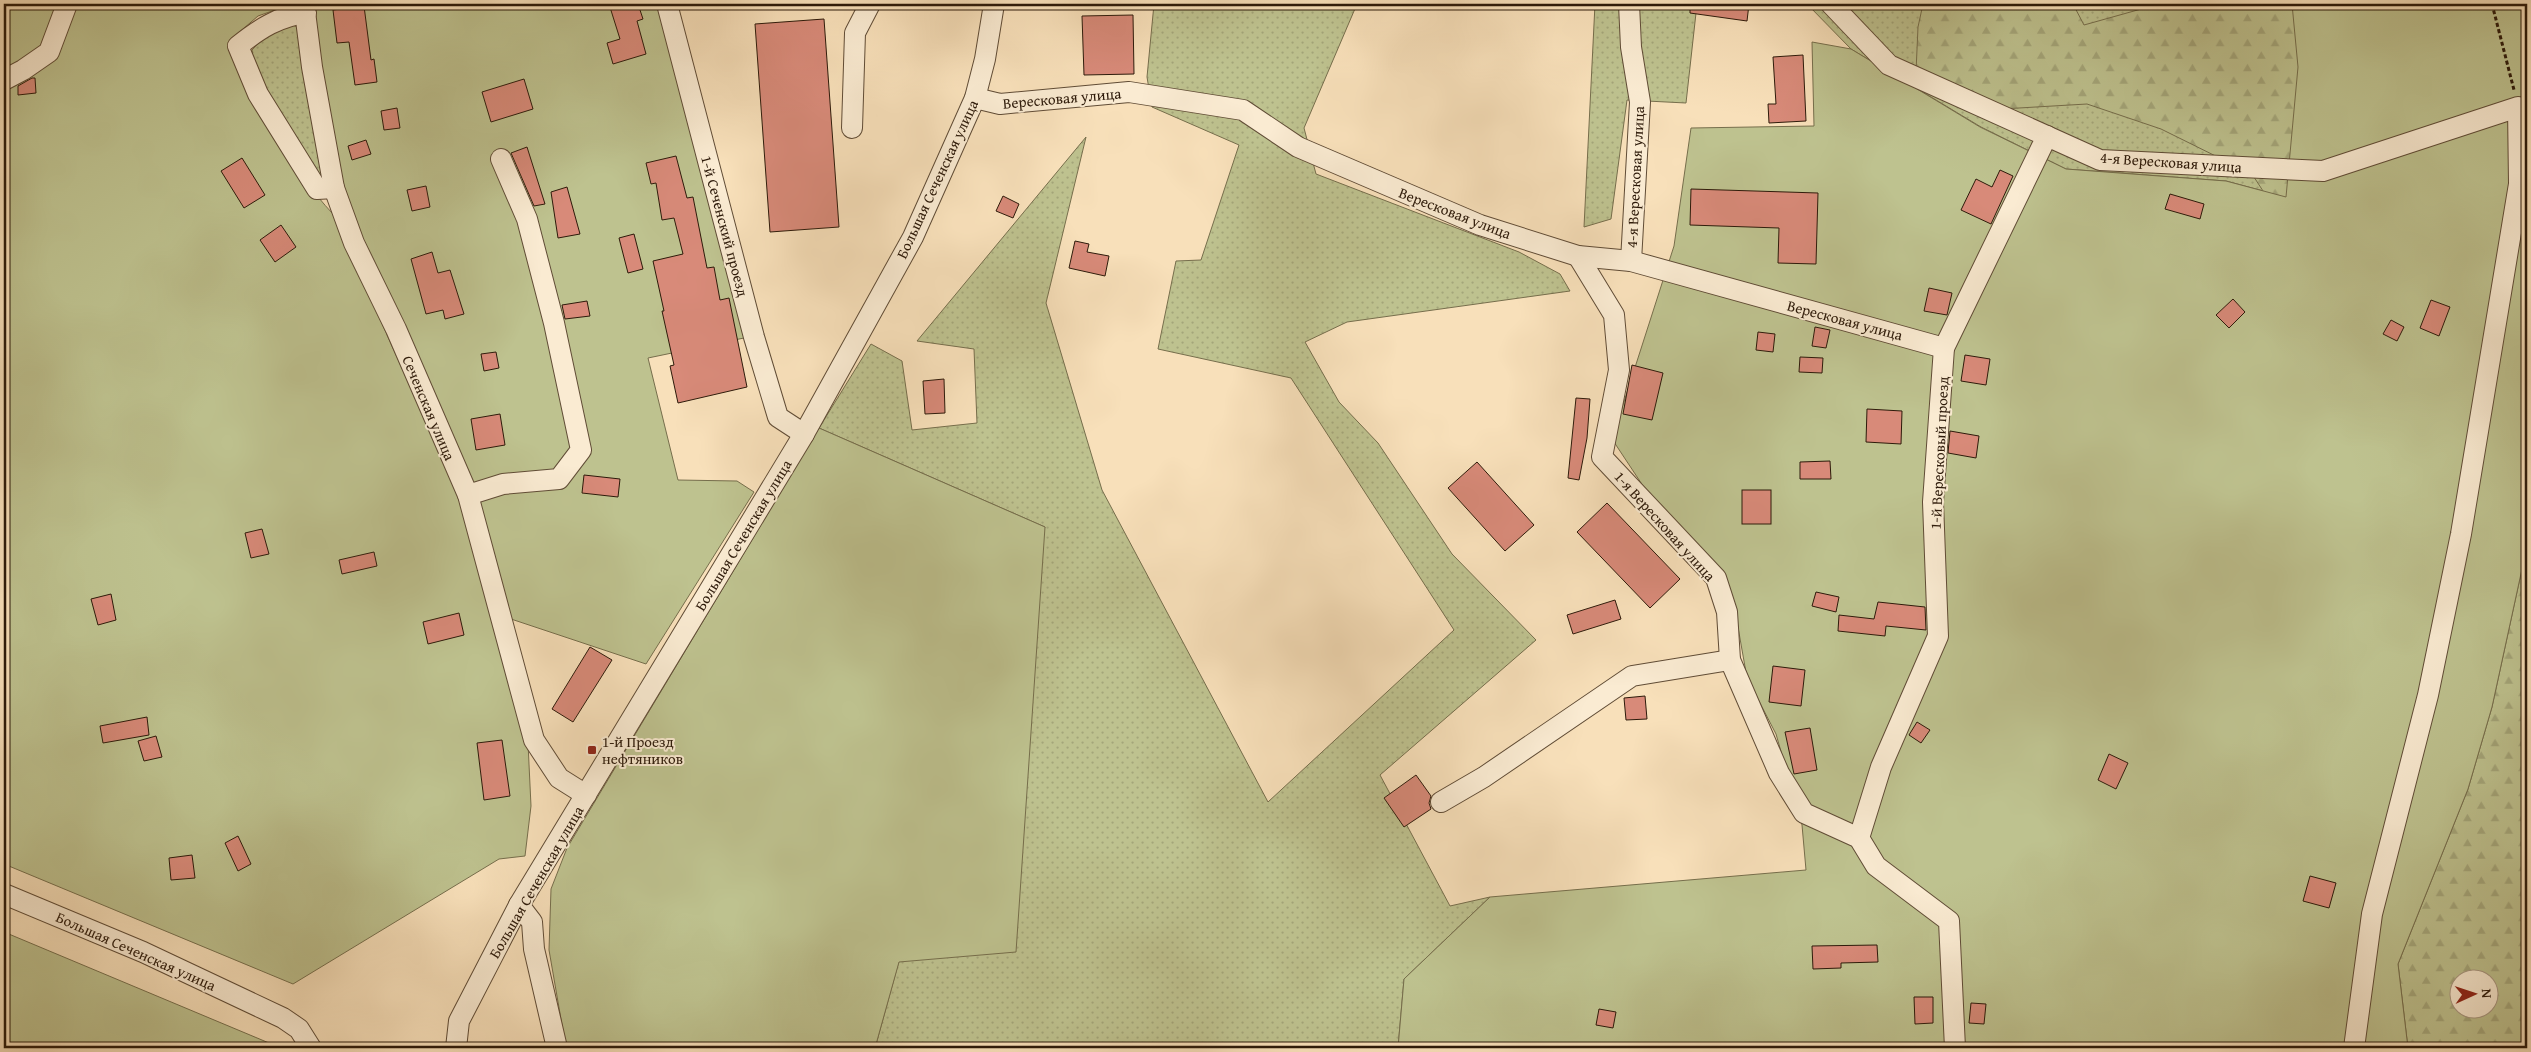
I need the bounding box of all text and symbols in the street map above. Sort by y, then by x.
street label: Вересковая улица [1002,82,1123,114]
street label: Большая Сеченская улица [891,95,983,262]
street label: 4-я Вересковая улица [1621,105,1649,248]
street label: 4-я Вересковая улица [2099,147,2243,177]
street label: 1-й Сеченский проезд [696,153,754,299]
street label: Вересковая улица [1396,182,1515,244]
street label: Вересковая улица [1785,294,1906,346]
street label: Сеченская улица [397,352,461,464]
street label: 1-й Вересковый проезд [1925,376,1953,530]
street label: Большая Сеченская улица [689,455,797,614]
street label: 1-я Вересковая улица [1610,466,1721,586]
place label: 1-й Проезд нефтяников [602,731,683,769]
marker: 1-й Проезд нефтяников [586,744,598,756]
street label: Большая Сеченская улица [484,801,589,962]
street label: Большая Сеченская улица [53,906,220,996]
north arrow [2448,970,2498,1020]
text: N [2477,988,2497,999]

